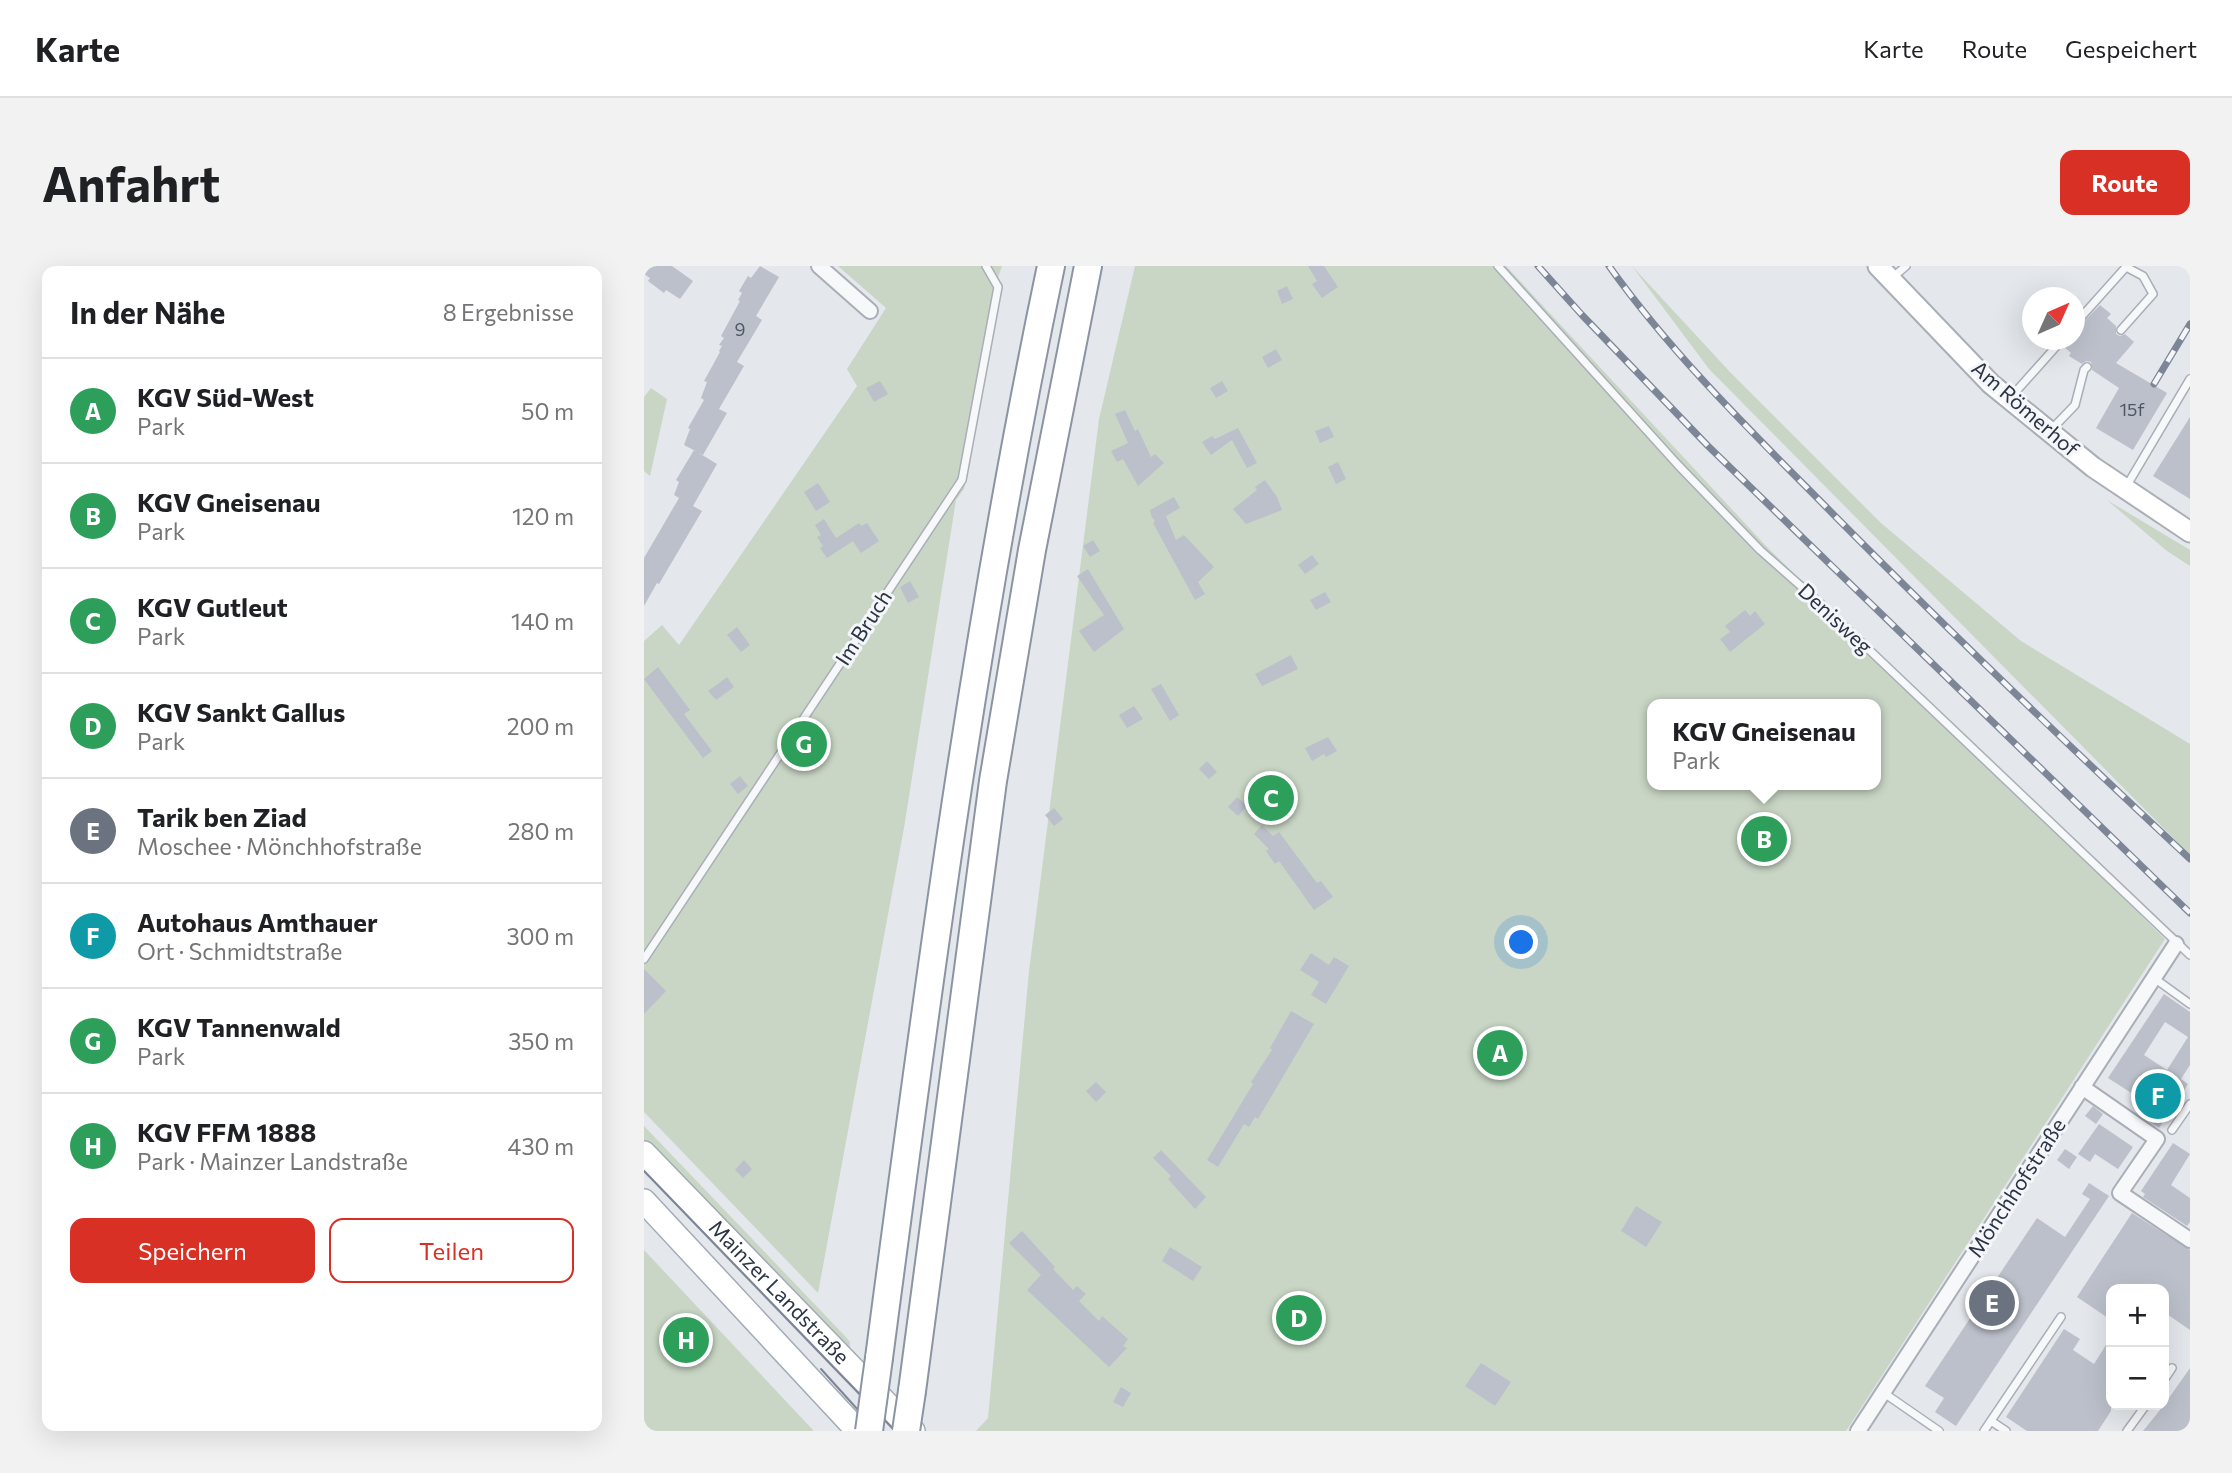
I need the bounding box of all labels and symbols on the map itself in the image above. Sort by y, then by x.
north arrow [2022,287,2085,350]
house number: 9 [735,318,745,340]
street label: Am Römerhof [1967,355,2085,461]
house number: 15f [2119,398,2145,420]
street label: Denisweg [1794,577,1878,658]
street label: Im Bruch [829,585,896,669]
pin: G [781,718,827,770]
pin: C [1248,772,1294,824]
pin: B [1741,813,1787,865]
your location [1504,925,1538,959]
pin: A [1477,1027,1523,1079]
pin: F [2135,1070,2181,1122]
street label: Mönchhofstraße [1962,1113,2070,1261]
street label: Mainzer Landstraße [705,1214,855,1369]
pin: E [1969,1277,2015,1329]
pin: D [1276,1292,1322,1344]
pin: H [663,1314,709,1366]

